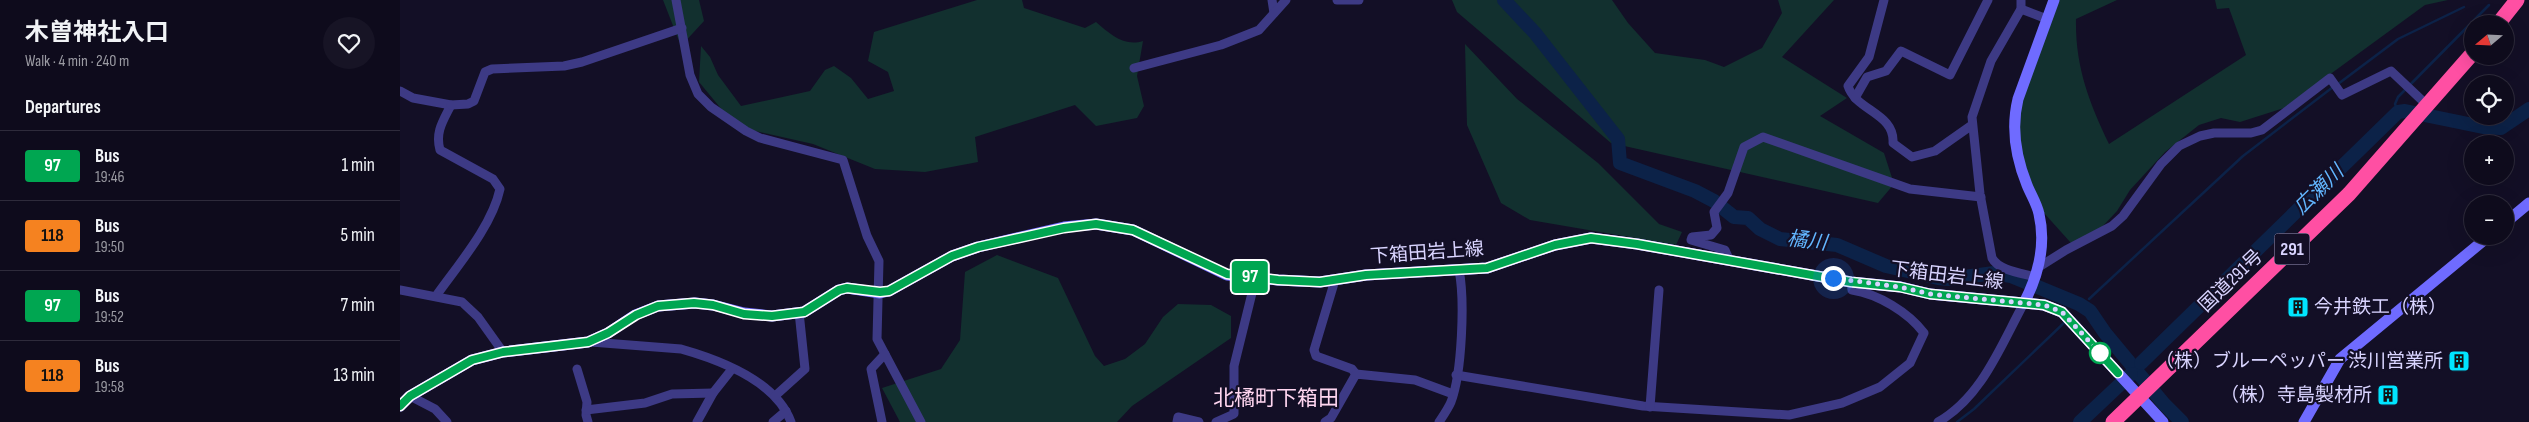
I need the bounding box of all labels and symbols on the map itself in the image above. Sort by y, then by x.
north arrow [2464,15,2514,65]
water label: 広瀬川 [2289,159,2350,219]
water label: 橘川 [1786,227,1830,256]
road number: 291 [2274,233,2310,264]
street label: 下箱田岩上線 [1369,238,1485,268]
street label: 国道291号 [2194,245,2268,317]
street label: 下箱田岩上線 [1889,258,2005,294]
line badge: 97 [1228,261,1272,293]
your location [1821,266,1846,291]
building icon: 今井鉄工（株） [2286,295,2310,319]
place label: 今井鉄工（株） [2314,296,2447,319]
unlabelled marker [2089,342,2111,364]
building icon: （株）ブルーペッパー 渋川営業所 [2447,349,2471,373]
place label: （株）ブルーペッパー 渋川営業所 [2155,350,2443,373]
building icon: （株）寺島製材所 [2376,383,2400,407]
place label: （株）寺島製材所 [2220,384,2372,407]
district label: 北橘町下箱田 [1213,386,1339,411]

